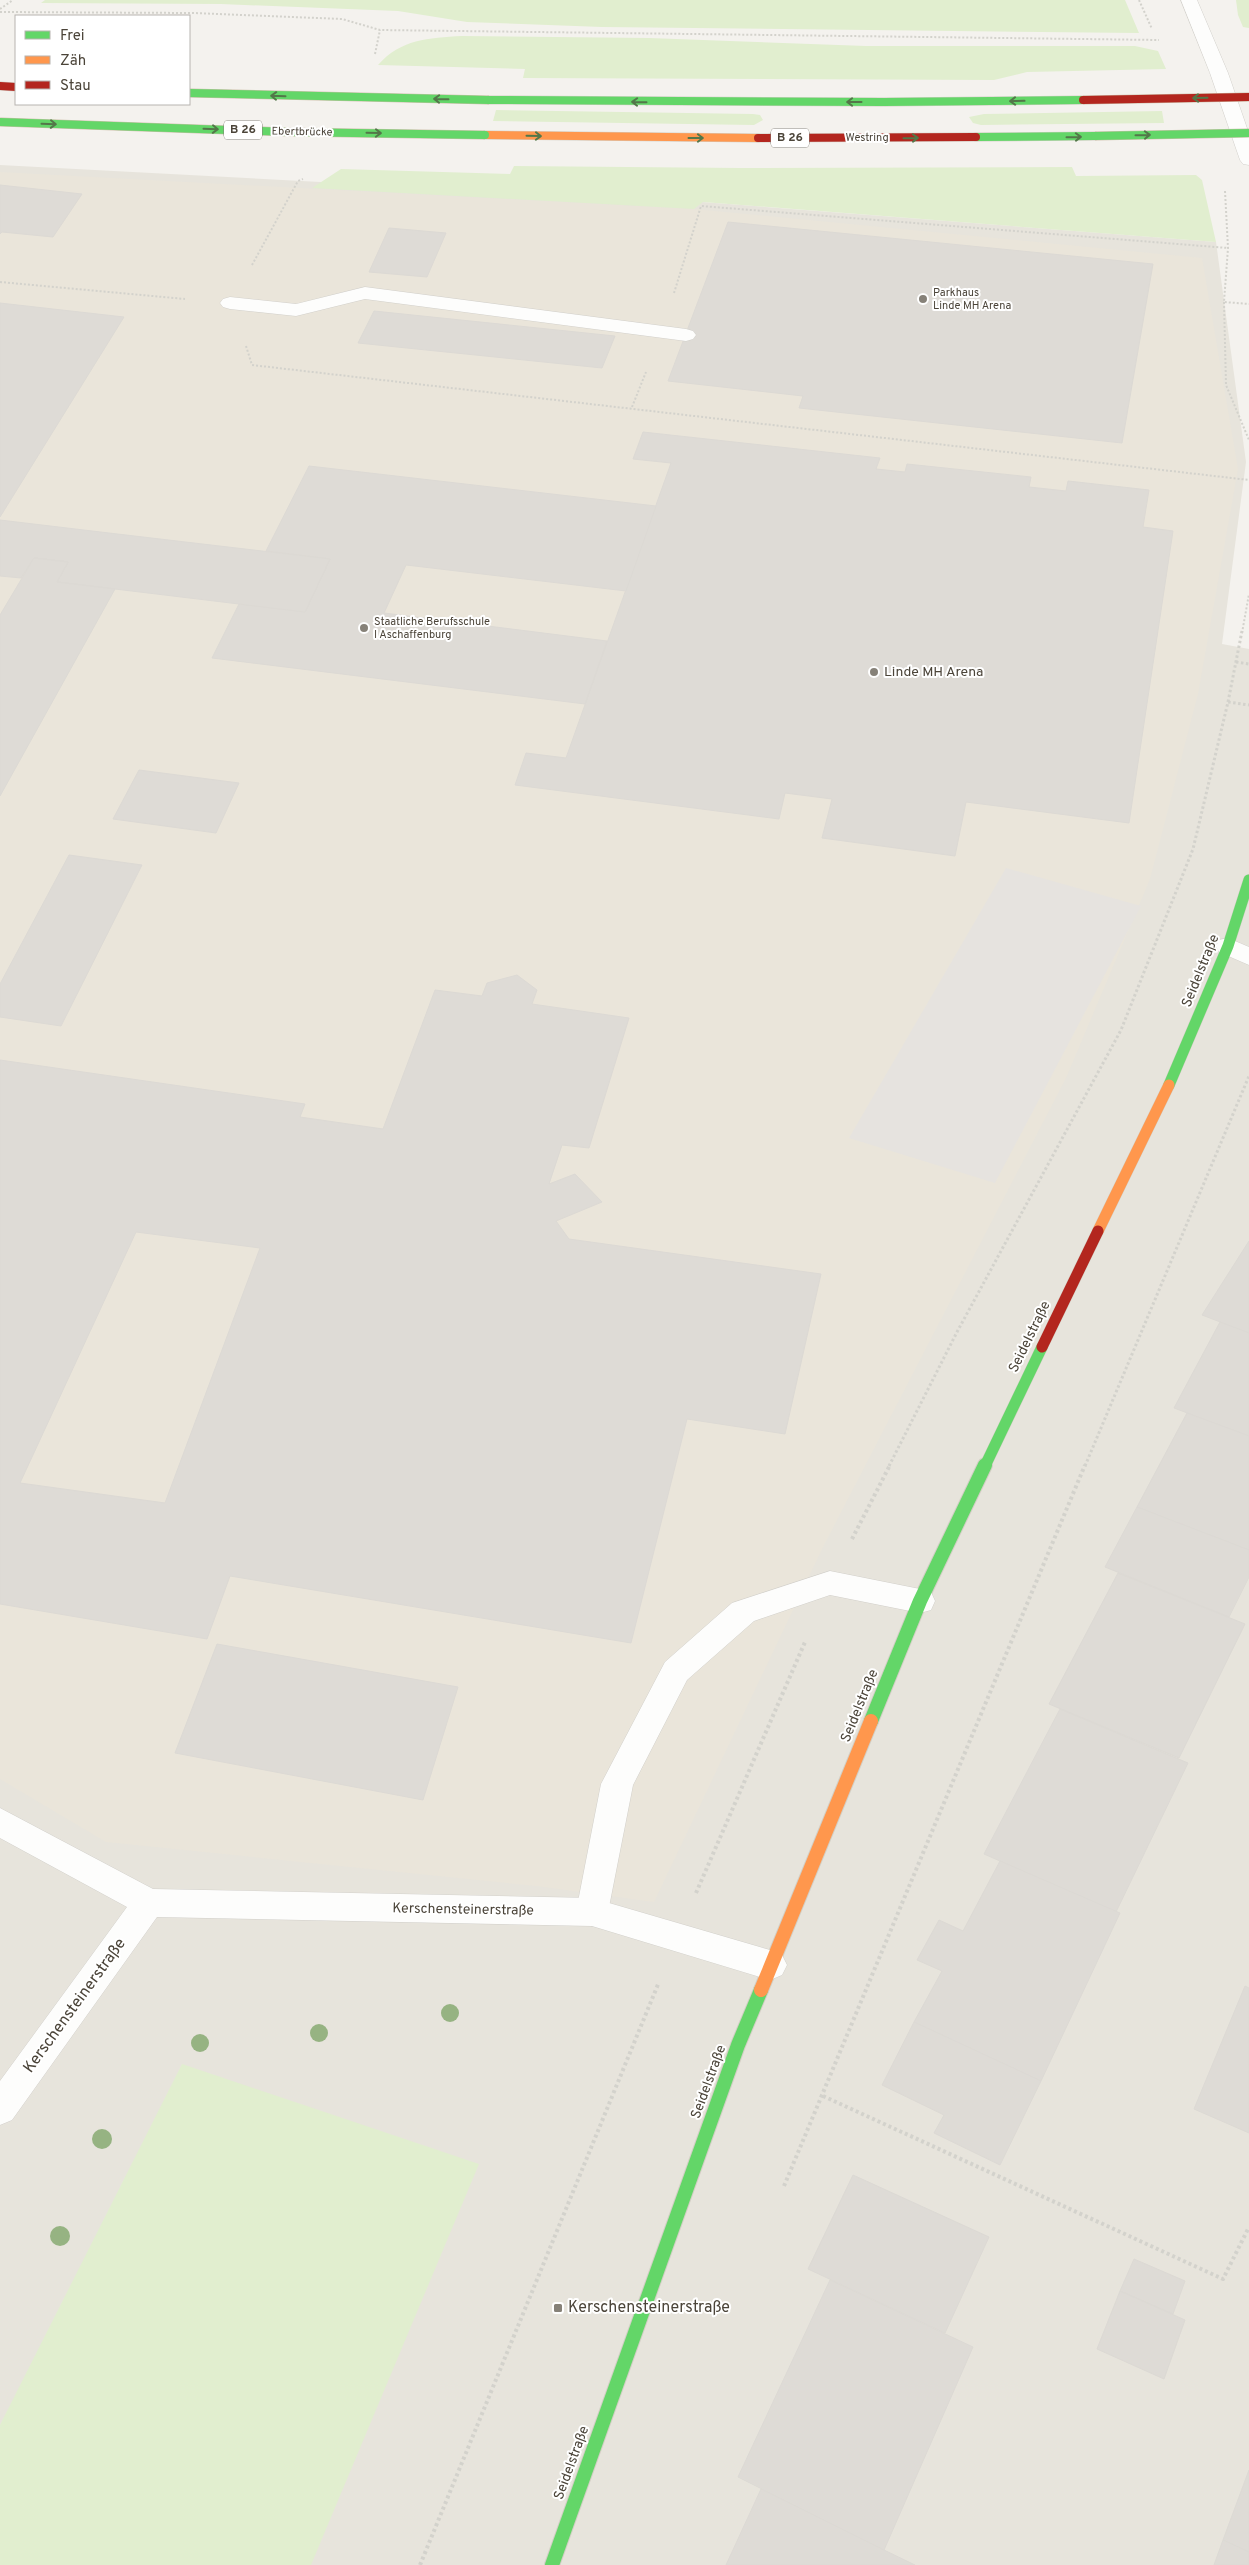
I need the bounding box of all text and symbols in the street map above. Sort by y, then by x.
legend [15,15,190,105]
text: Frei [60,27,85,46]
text: Zäh [60,52,86,71]
text: Stau [60,77,91,96]
one-way arrow [270,91,286,100]
one-way arrow [1193,93,1209,103]
one-way arrow [433,94,449,104]
one-way arrow [1009,96,1026,106]
one-way arrow [632,97,648,107]
one-way arrow [847,97,863,107]
one-way arrow [40,119,56,128]
road number: B 26 [224,120,262,140]
street label: Ebertbrücke [271,124,333,140]
one-way arrow [203,125,219,134]
one-way arrow [365,128,381,138]
road number: B 26 [771,128,809,148]
one-way arrow [1135,130,1151,140]
one-way arrow [526,131,542,140]
street label: Westring [845,131,889,145]
one-way arrow [1066,132,1082,141]
one-way arrow [688,133,704,143]
one-way arrow [903,133,919,143]
place label: Parkhaus Linde MH Arena [933,286,1011,313]
marker: Parkhaus Linde MH Arena [917,293,929,305]
place label: Staatliche Berufsschule I Aschaffenburg [374,615,490,642]
marker: Staatliche Berufsschule I Aschaffenburg [358,622,370,634]
place label: Linde MH Arena [884,664,983,681]
marker: Linde MH Arena [868,666,880,678]
street label: Seidelstraße [1179,932,1223,1010]
street label: Seidelstraße [1005,1299,1055,1375]
street label: Seidelstraße [838,1667,882,1745]
street label: Kerschensteinerstraße [392,1900,534,1920]
street label: Kerschensteinerstraße [19,1935,131,2077]
street label: Seidelstraße [688,2043,730,2121]
place label: Kerschensteinerstraße [568,2298,730,2318]
marker: Kerschensteinerstraße [552,2302,564,2314]
street label: Seidelstraße [551,2424,593,2502]

